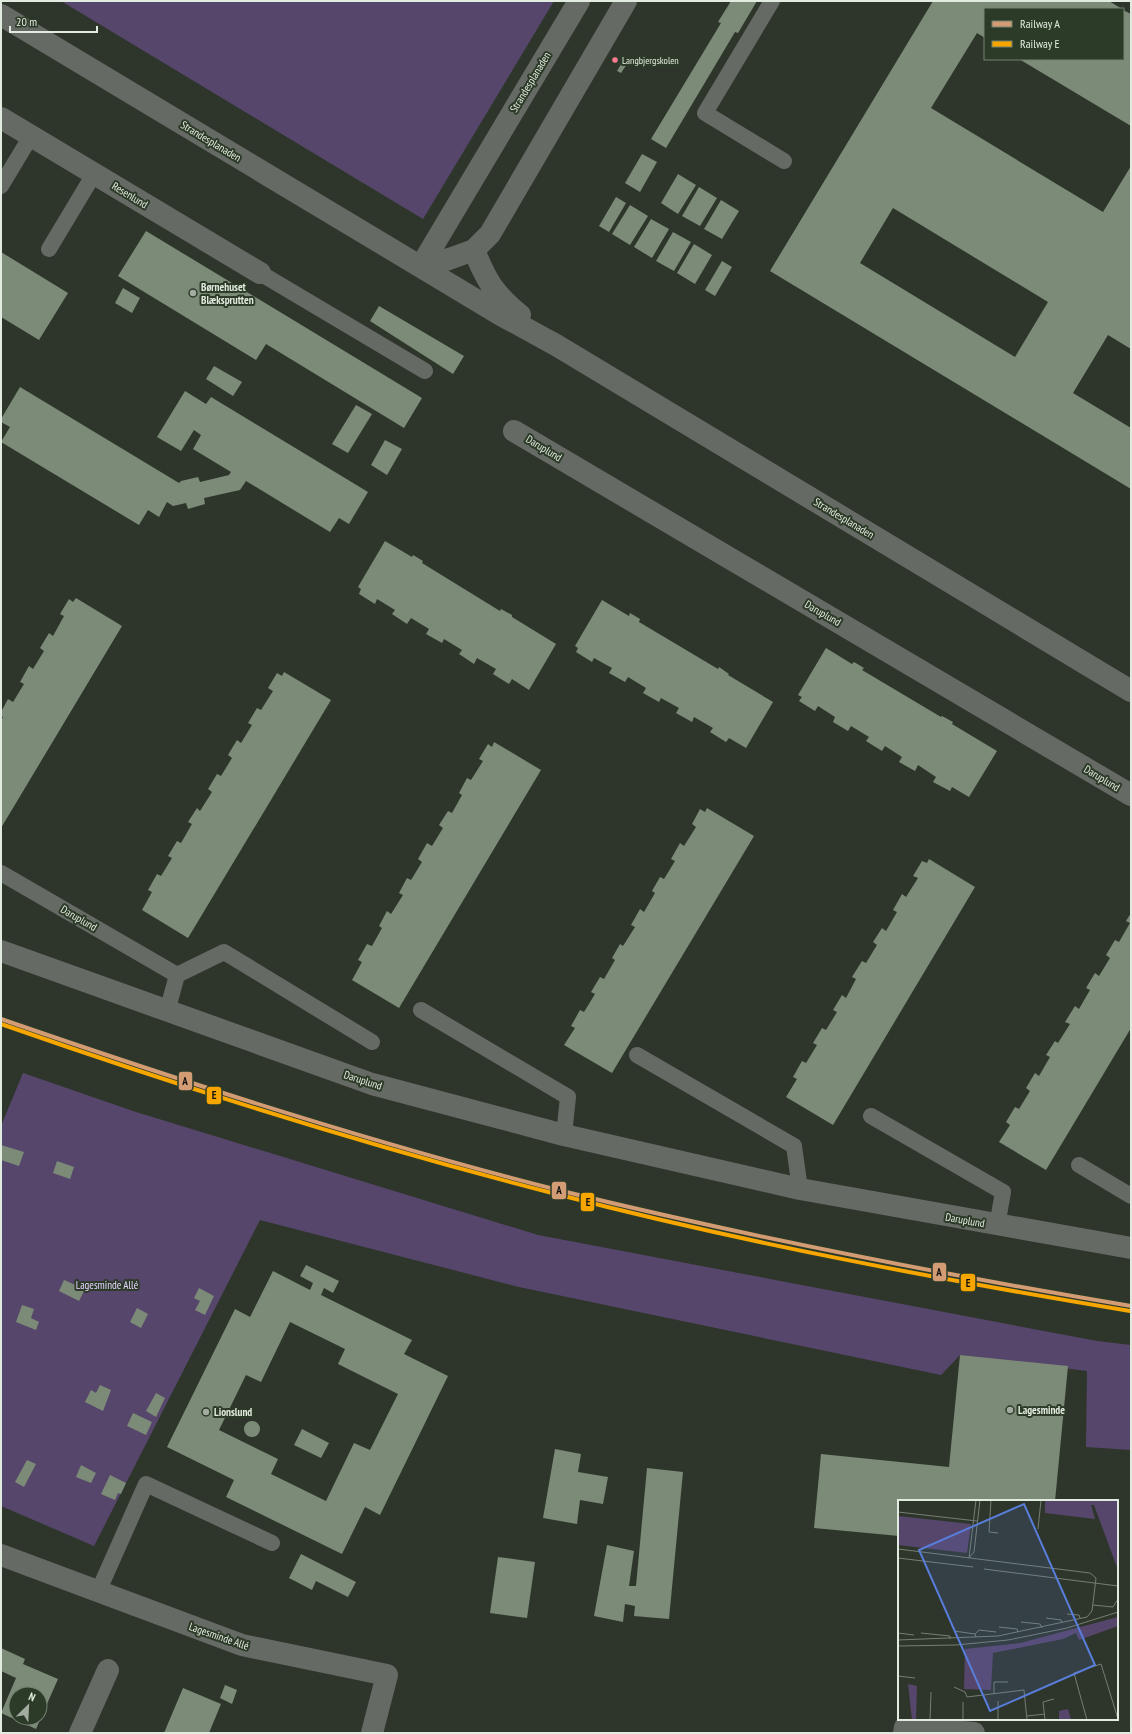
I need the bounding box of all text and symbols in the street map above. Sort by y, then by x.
scale bar [10,8,97,34]
legend [984,8,1124,60]
text: 20 m [16,14,37,29]
text: Railway A [1020,16,1060,31]
text: Railway E [1020,36,1060,51]
street label: Strandesplanaden [506,49,554,115]
place label: Langbjergskolen [622,54,679,67]
marker: Langbjergskolen [610,55,620,65]
street label: Strandesplanaden [178,117,244,165]
street label: Resenlund [109,179,151,211]
place label: Børnehuset Blæksprutten [201,280,254,307]
marker: Børnehuset Blæksprutten [188,288,198,298]
street label: Daruplund [523,432,565,464]
street label: Strandesplanaden [811,494,877,542]
street label: Daruplund [802,597,844,629]
street label: Daruplund [1081,762,1123,794]
street label: Daruplund [58,902,100,934]
street label: Daruplund [342,1067,384,1093]
line badge: A [178,1071,193,1091]
text: A [181,1074,188,1088]
line badge: E [206,1086,222,1105]
text: E [212,1088,217,1102]
line badge: A [551,1181,567,1200]
text: A [555,1183,562,1197]
line badge: E [580,1192,595,1212]
text: E [586,1195,591,1209]
street label: Daruplund [944,1210,986,1230]
line badge: A [932,1262,947,1282]
text: A [935,1265,942,1279]
line badge: E [960,1273,976,1292]
text: E [966,1276,971,1290]
park label: Lagesminde Allé [76,1278,139,1292]
place label: Lagesminde [1018,1403,1065,1417]
place label: Lionslund [214,1405,252,1419]
marker: Lagesminde [1005,1405,1015,1415]
marker: Lionslund [201,1407,211,1417]
inset map [898,1500,1118,1720]
street label: Lagesminde Allé [187,1619,251,1653]
north arrow [8,1686,48,1726]
text: N [27,1689,38,1704]

